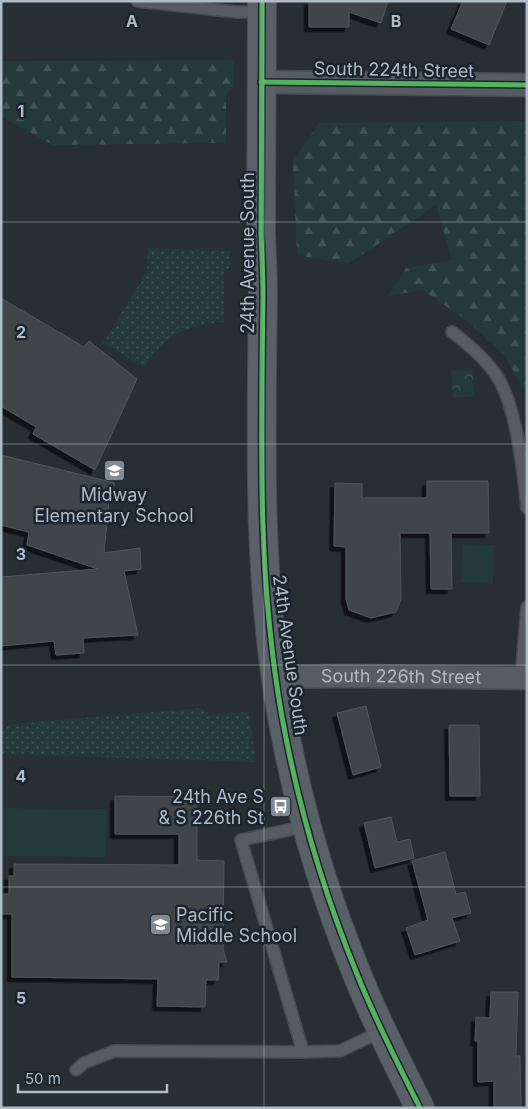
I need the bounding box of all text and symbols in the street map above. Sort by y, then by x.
text: A [126,11,138,31]
text: B [391,11,401,31]
street label: South 224th Street [314,58,474,81]
text: 1 [18,101,24,121]
street label: 24th Avenue South [237,172,258,334]
text: 2 [16,322,26,342]
school or university icon: Midway Elementary School [102,458,126,482]
place label: Midway Elementary School [34,484,194,526]
text: 3 [16,544,26,564]
street label: 24th Avenue South [269,573,312,736]
street label: South 226th Street [321,665,481,687]
text: 4 [16,766,27,786]
place label: 24th Ave S & S 226th St [159,786,264,828]
bus stop icon: 24th Ave S & S 226th St [268,795,292,819]
place label: Pacific Middle School [176,904,297,946]
school or university icon: Pacific Middle School [148,913,172,937]
text: 5 [16,988,26,1008]
scale bar [18,1062,166,1094]
text: 50 m [25,1069,61,1088]

